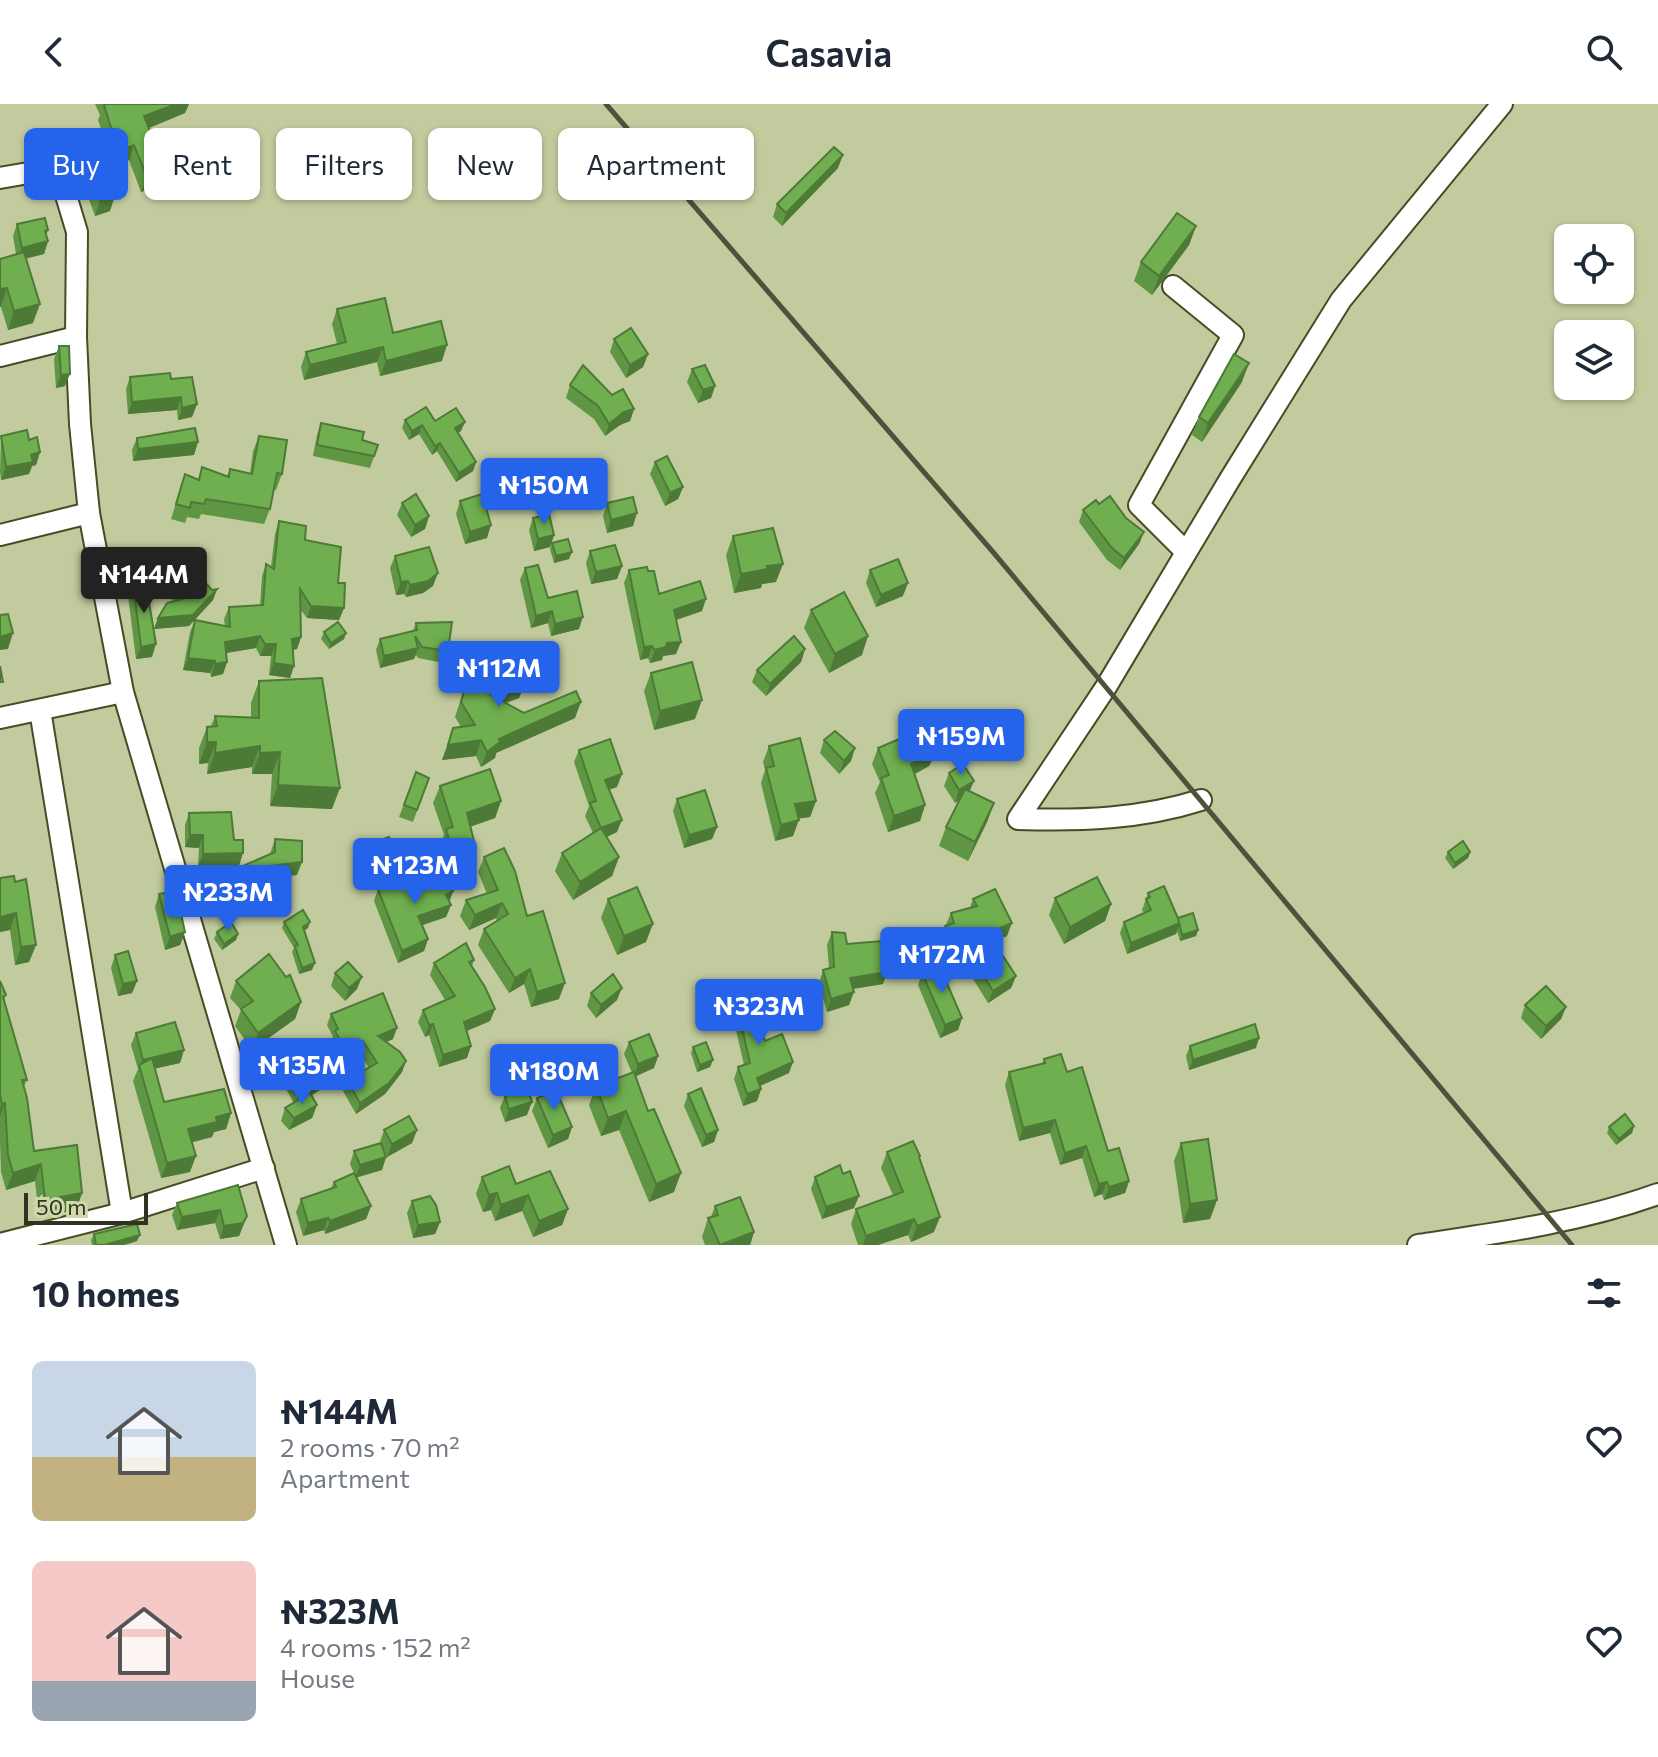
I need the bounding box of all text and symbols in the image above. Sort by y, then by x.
icon: back [32,30,76,74]
text: Casavia [766,30,892,74]
icon: search [1582,30,1626,74]
chip: Buy [24,128,128,200]
chip: Rent [144,128,260,200]
chip: Filters [276,128,412,200]
chip: New [428,128,542,200]
chip: Apartment [558,128,754,200]
map controls [1554,224,1634,400]
button: locate [1554,224,1634,304]
button: layers [1554,320,1634,400]
pin: ₦150M [488,458,600,526]
text: ₦150M [499,468,589,499]
pin: ₦144M [88,547,200,615]
text: ₦144M [99,557,189,588]
pin: ₦112M [443,641,555,709]
text: ₦112M [457,651,541,682]
pin: ₦159M [905,709,1017,777]
text: ₦159M [916,719,1006,750]
pin: ₦123M [359,838,471,906]
text: ₦123M [371,848,459,879]
pin: ₦233M [172,865,284,933]
text: ₦233M [183,875,273,906]
pin: ₦172M [886,927,998,995]
text: ₦172M [898,937,986,968]
pin: ₦323M [703,979,815,1047]
text: ₦323M [713,989,805,1020]
pin: ₦135M [246,1038,358,1106]
pin: ₦180M [498,1044,610,1112]
text: ₦135M [258,1048,346,1079]
text: ₦180M [508,1054,600,1085]
scale bar [24,1189,148,1225]
text: 50 m [36,1193,86,1220]
icon: filters [1582,1271,1626,1315]
text: 10 homes [32,1272,180,1314]
text: ₦144M [280,1389,398,1431]
icon: home [96,1393,192,1489]
icon: heart [1582,1419,1626,1463]
text: 2 rooms · 70 m² [280,1431,460,1462]
text: Apartment [280,1462,410,1493]
text: ₦323M [280,1589,400,1631]
icon: home [96,1593,192,1689]
icon: heart [1582,1619,1626,1663]
text: 4 rooms · 152 m² [280,1631,471,1662]
text: House [280,1662,355,1693]

